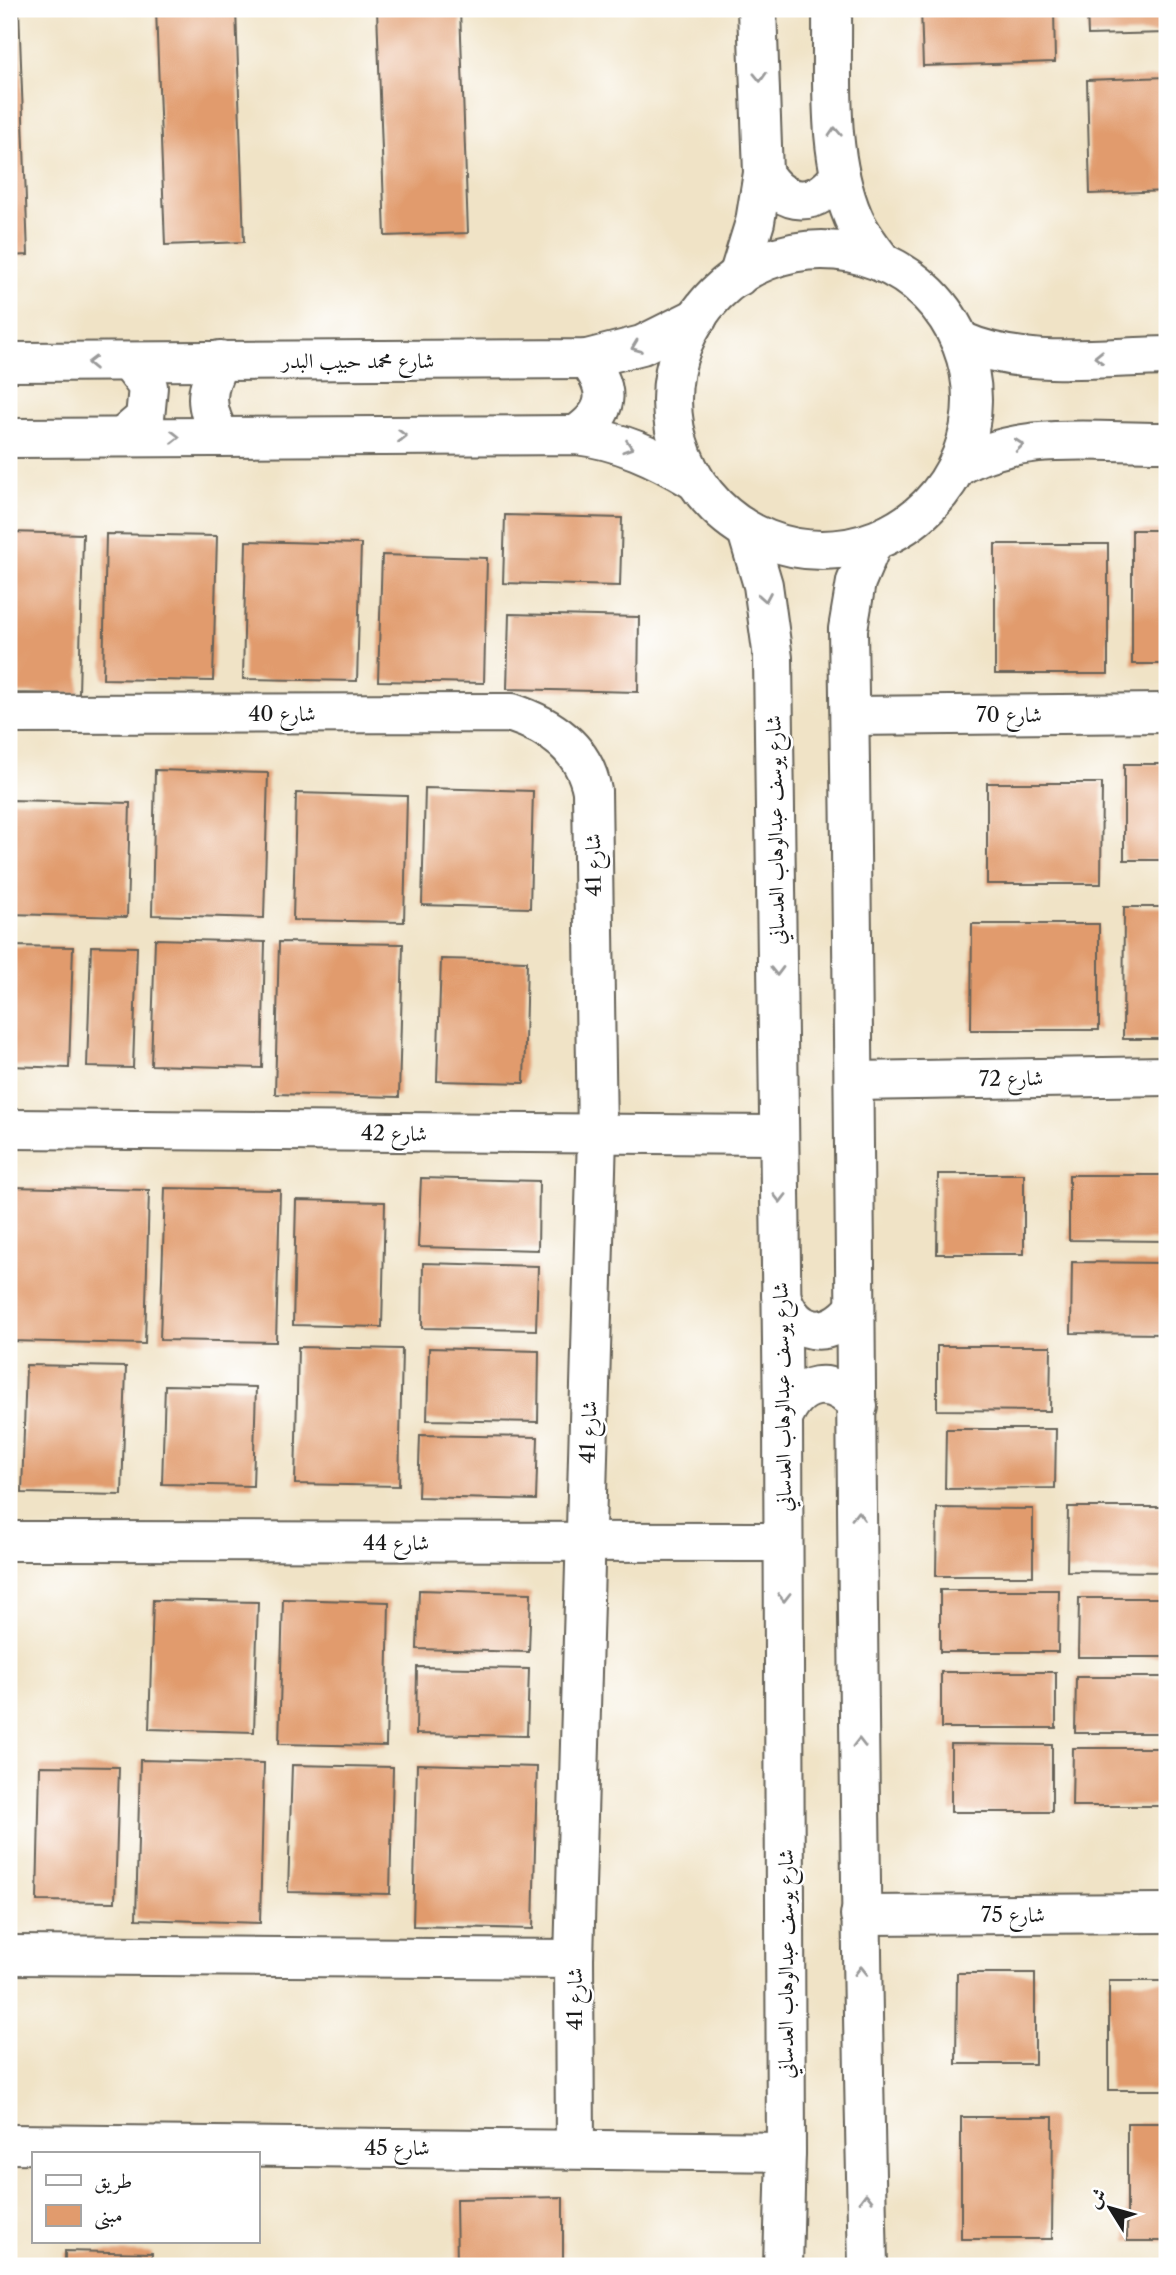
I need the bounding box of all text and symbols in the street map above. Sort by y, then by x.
one-way arrow [752,72,767,83]
one-way arrow [828,126,843,137]
one-way arrow [631,339,643,353]
street label: شارع محمد حبيب البدر [280,348,434,379]
one-way arrow [1093,350,1104,365]
one-way arrow [87,355,97,371]
one-way arrow [398,428,408,444]
one-way arrow [170,429,181,445]
one-way arrow [1014,438,1025,453]
one-way arrow [622,439,634,453]
one-way arrow [757,591,772,603]
street label: شارع 40 [248,701,316,732]
street label: شارع 70 [976,702,1042,733]
street label: شارع يوسف عبدالوهاب العدساني [760,715,796,945]
street label: شارع 41 [580,833,612,897]
one-way arrow [769,966,785,977]
street label: شارع 72 [979,1065,1044,1097]
street label: شارع 42 [361,1120,427,1152]
one-way arrow [772,1194,788,1204]
street label: شارع يوسف عبدالوهاب العدساني [767,1282,803,1512]
street label: شارع 41 [574,1400,608,1464]
one-way arrow [850,1510,866,1520]
street label: شارع 44 [363,1530,429,1561]
one-way arrow [776,1593,792,1603]
one-way arrow [851,1737,867,1748]
street label: شارع يوسف عبدالوهاب العدساني [773,1849,804,2079]
street label: شارع 75 [981,1902,1045,1933]
one-way arrow [853,1965,869,1975]
street label: شارع 41 [562,1967,593,2031]
street label: شارع 45 [364,2135,430,2166]
legend [32,2152,259,2244]
text: طريق [94,2168,132,2194]
north arrow [1074,2174,1144,2244]
text: ش [1082,2184,1112,2213]
one-way arrow [859,2192,874,2203]
text: مبنى [94,2202,123,2230]

